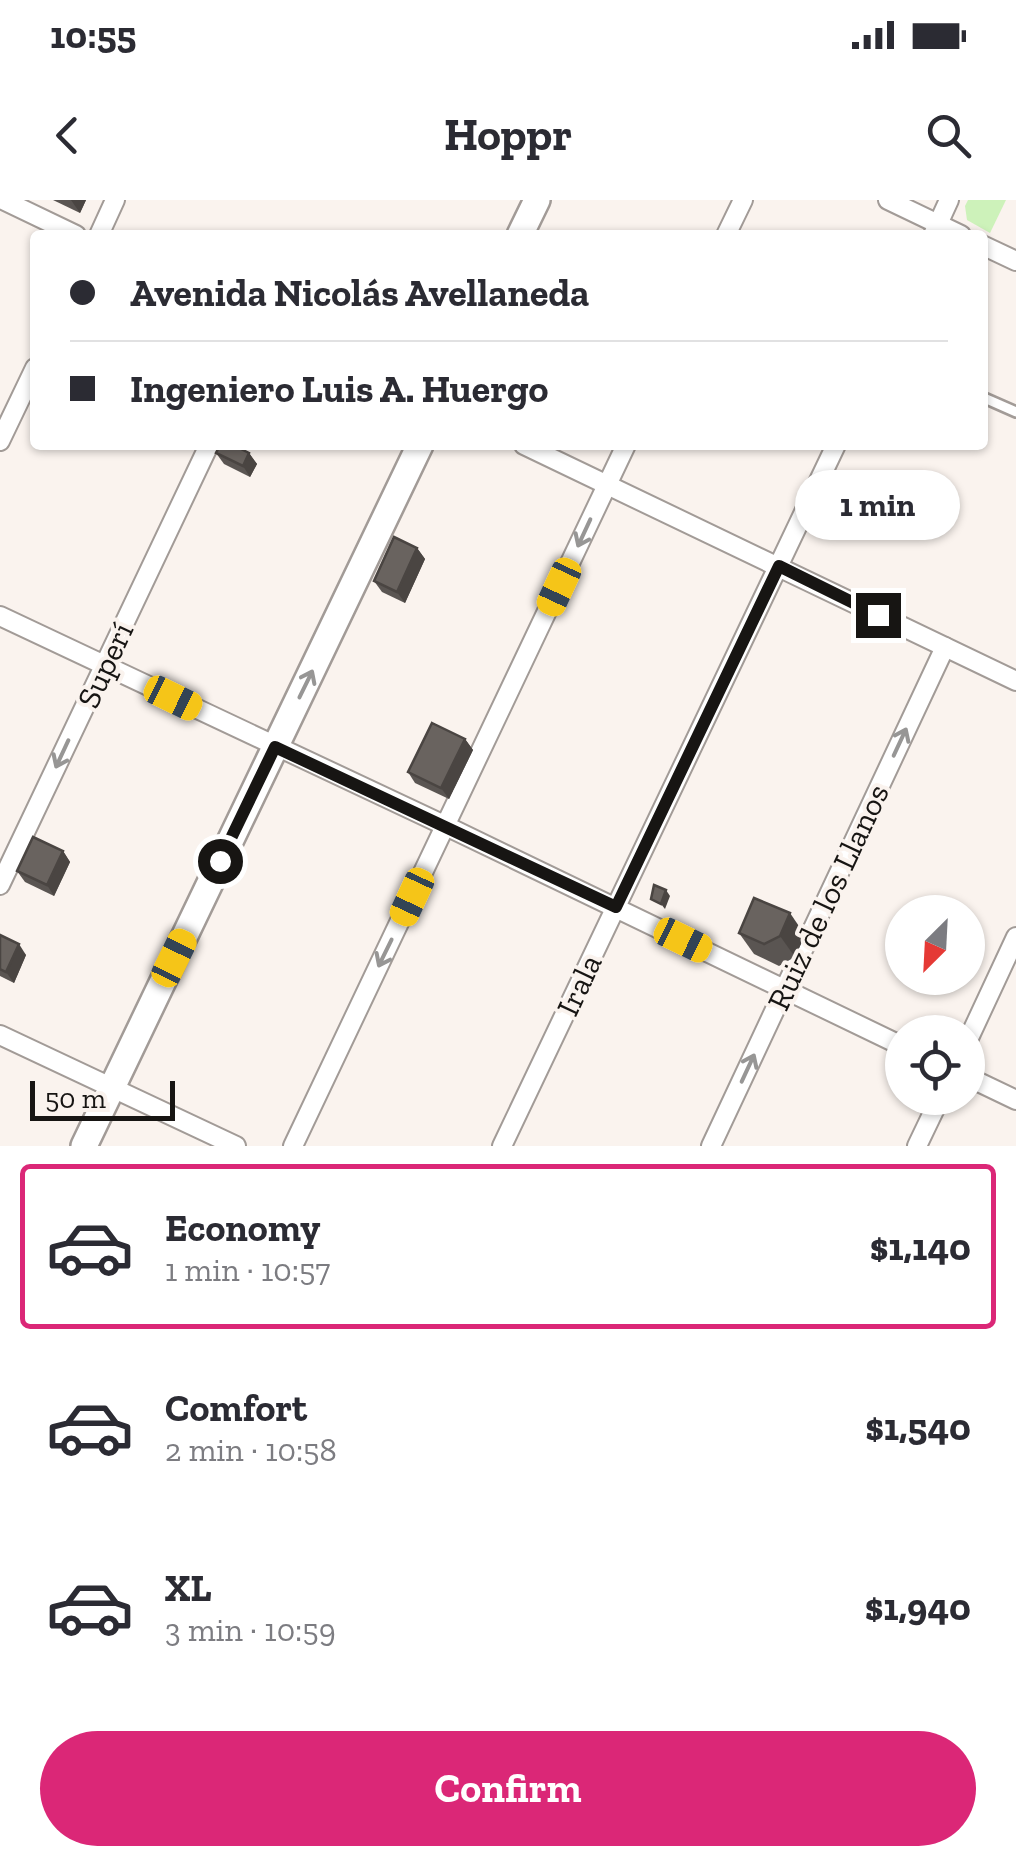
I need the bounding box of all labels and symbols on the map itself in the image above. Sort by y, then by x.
callout: 1 min [796,470,960,540]
one-way arrow [574,517,593,547]
car [533,553,585,621]
route end [856,593,901,638]
street label: Superí [69,616,141,714]
one-way arrow [297,669,316,699]
car [139,671,207,725]
one-way arrow [892,728,910,758]
one-way arrow [52,738,71,768]
street label: Ruiz de los Llanos [759,778,897,1016]
route start [198,839,243,884]
car [386,863,438,931]
north arrow [885,895,985,995]
car [649,913,717,967]
car [147,924,201,992]
one-way arrow [375,938,394,968]
street label: Irala [548,948,610,1022]
one-way arrow [739,1054,758,1084]
scale bar [30,1076,175,1120]

